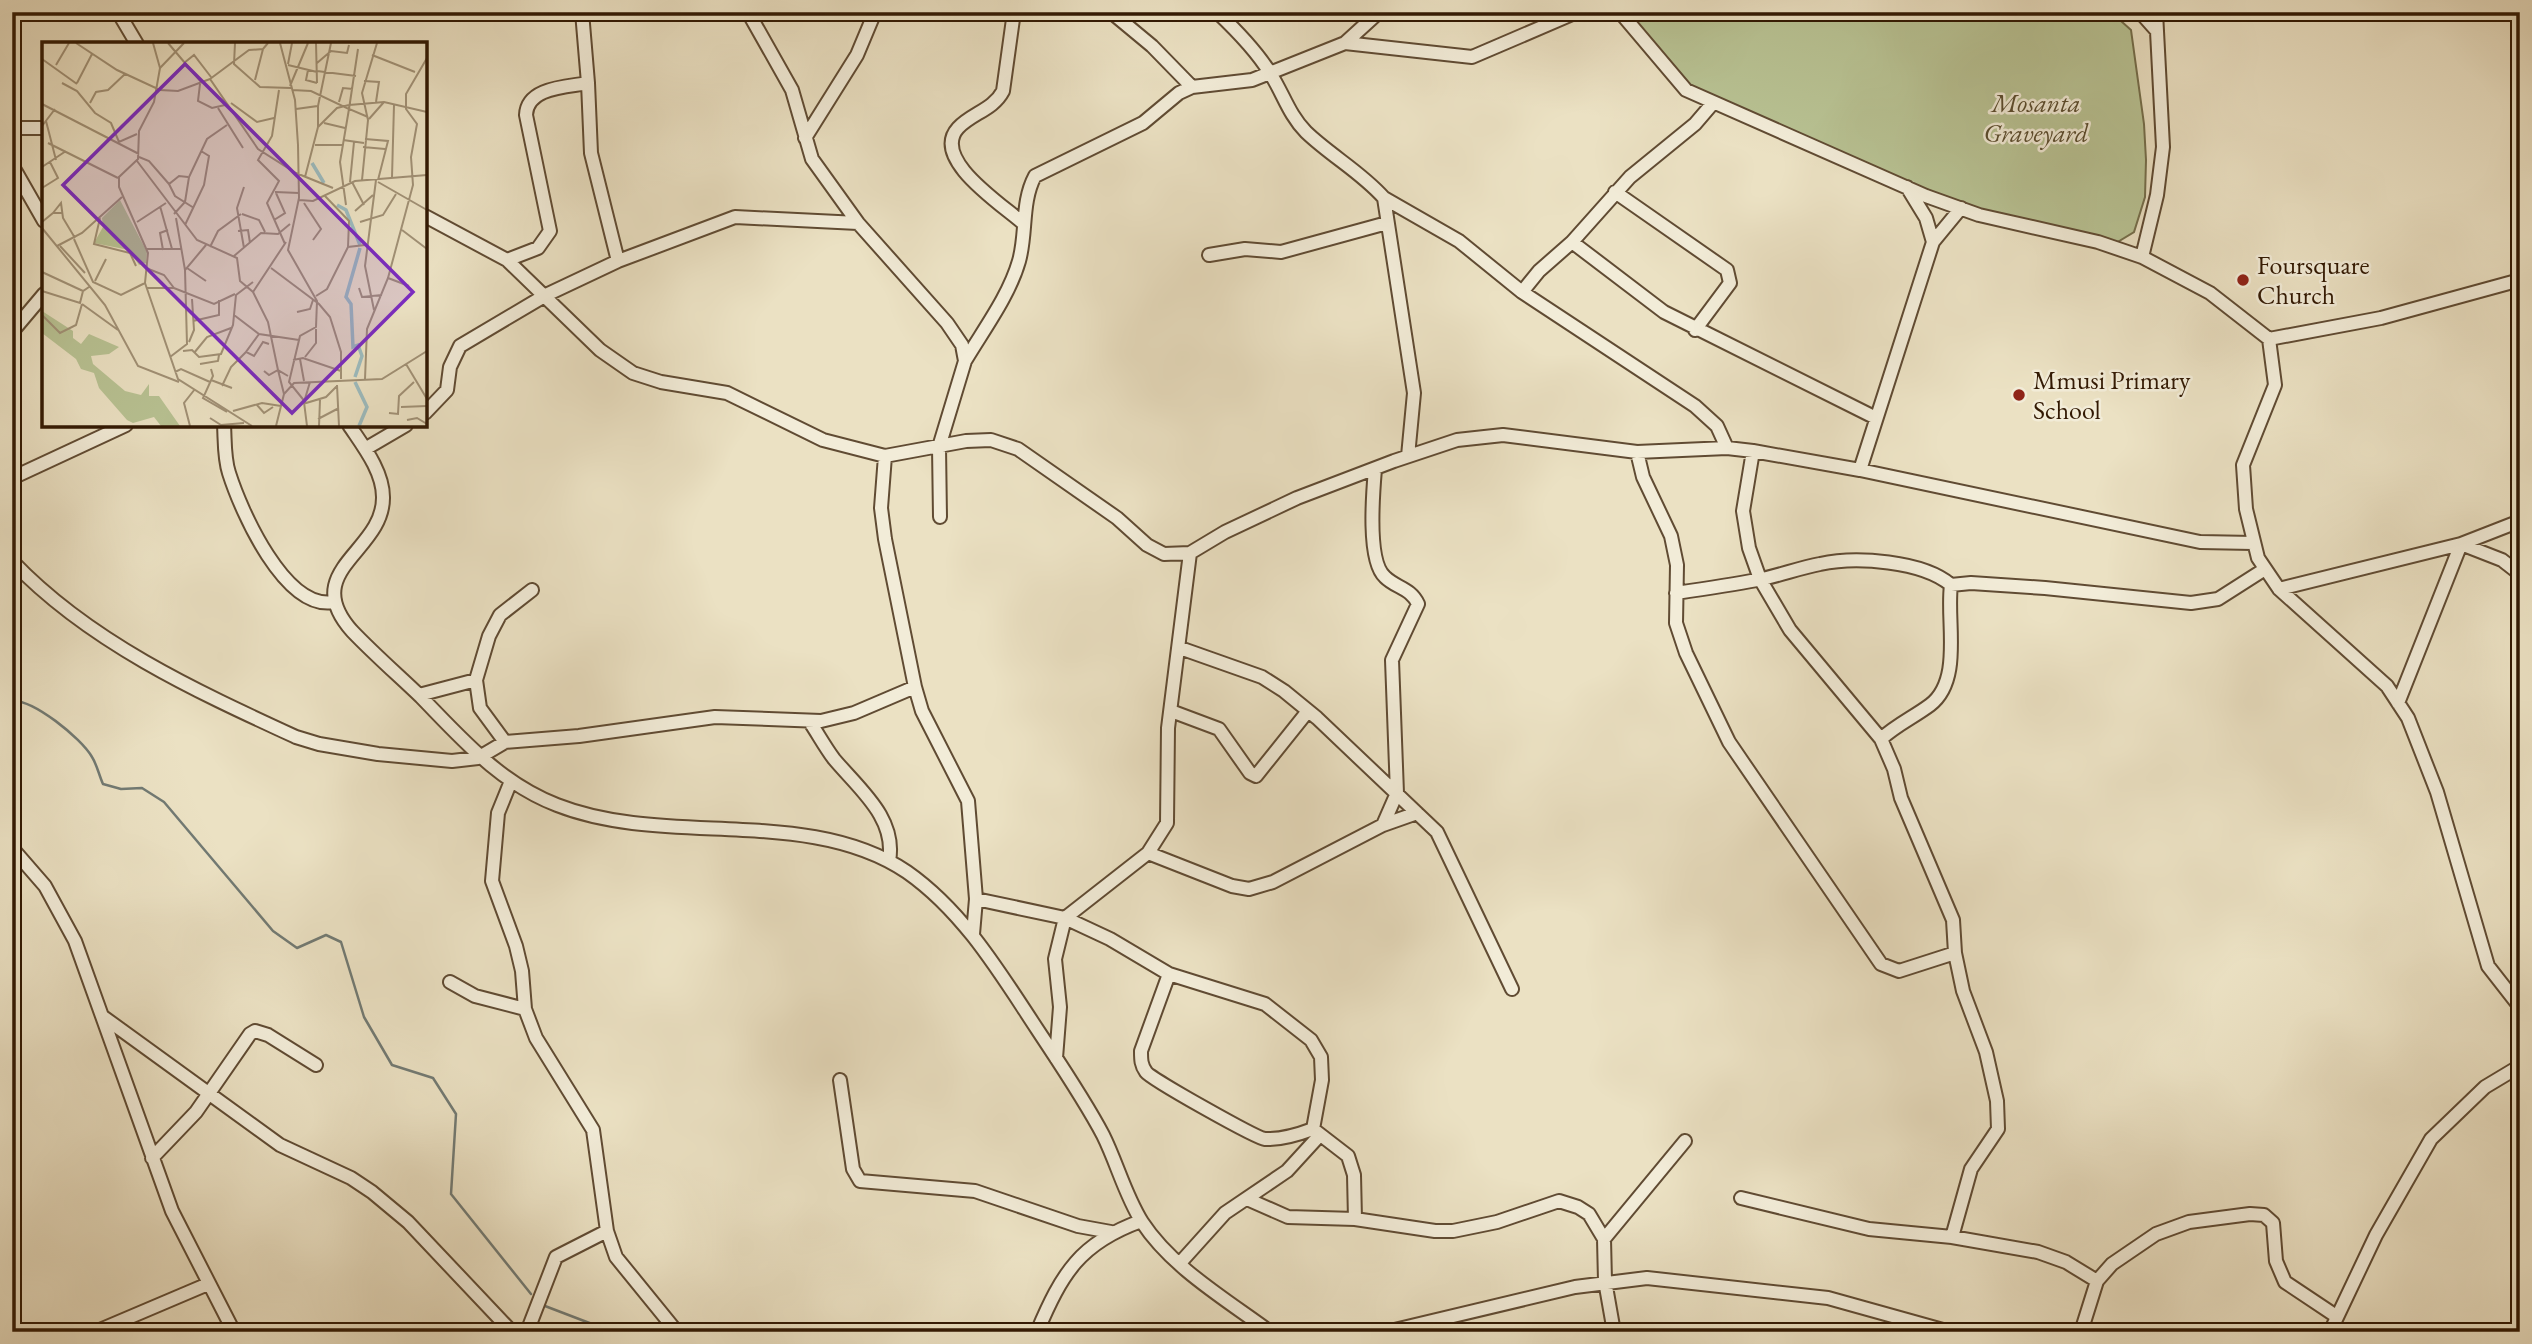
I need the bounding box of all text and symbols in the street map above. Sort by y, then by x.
inset map [42,42,427,427]
park label: Mosanta Graveyard [1983,86,2089,150]
place label: Foursquare Church [2257,248,2370,312]
marker: Foursquare Church [2235,272,2251,288]
place label: Mmusi Primary School [2033,363,2191,427]
marker: Mmusi Primary School [2011,387,2027,403]

